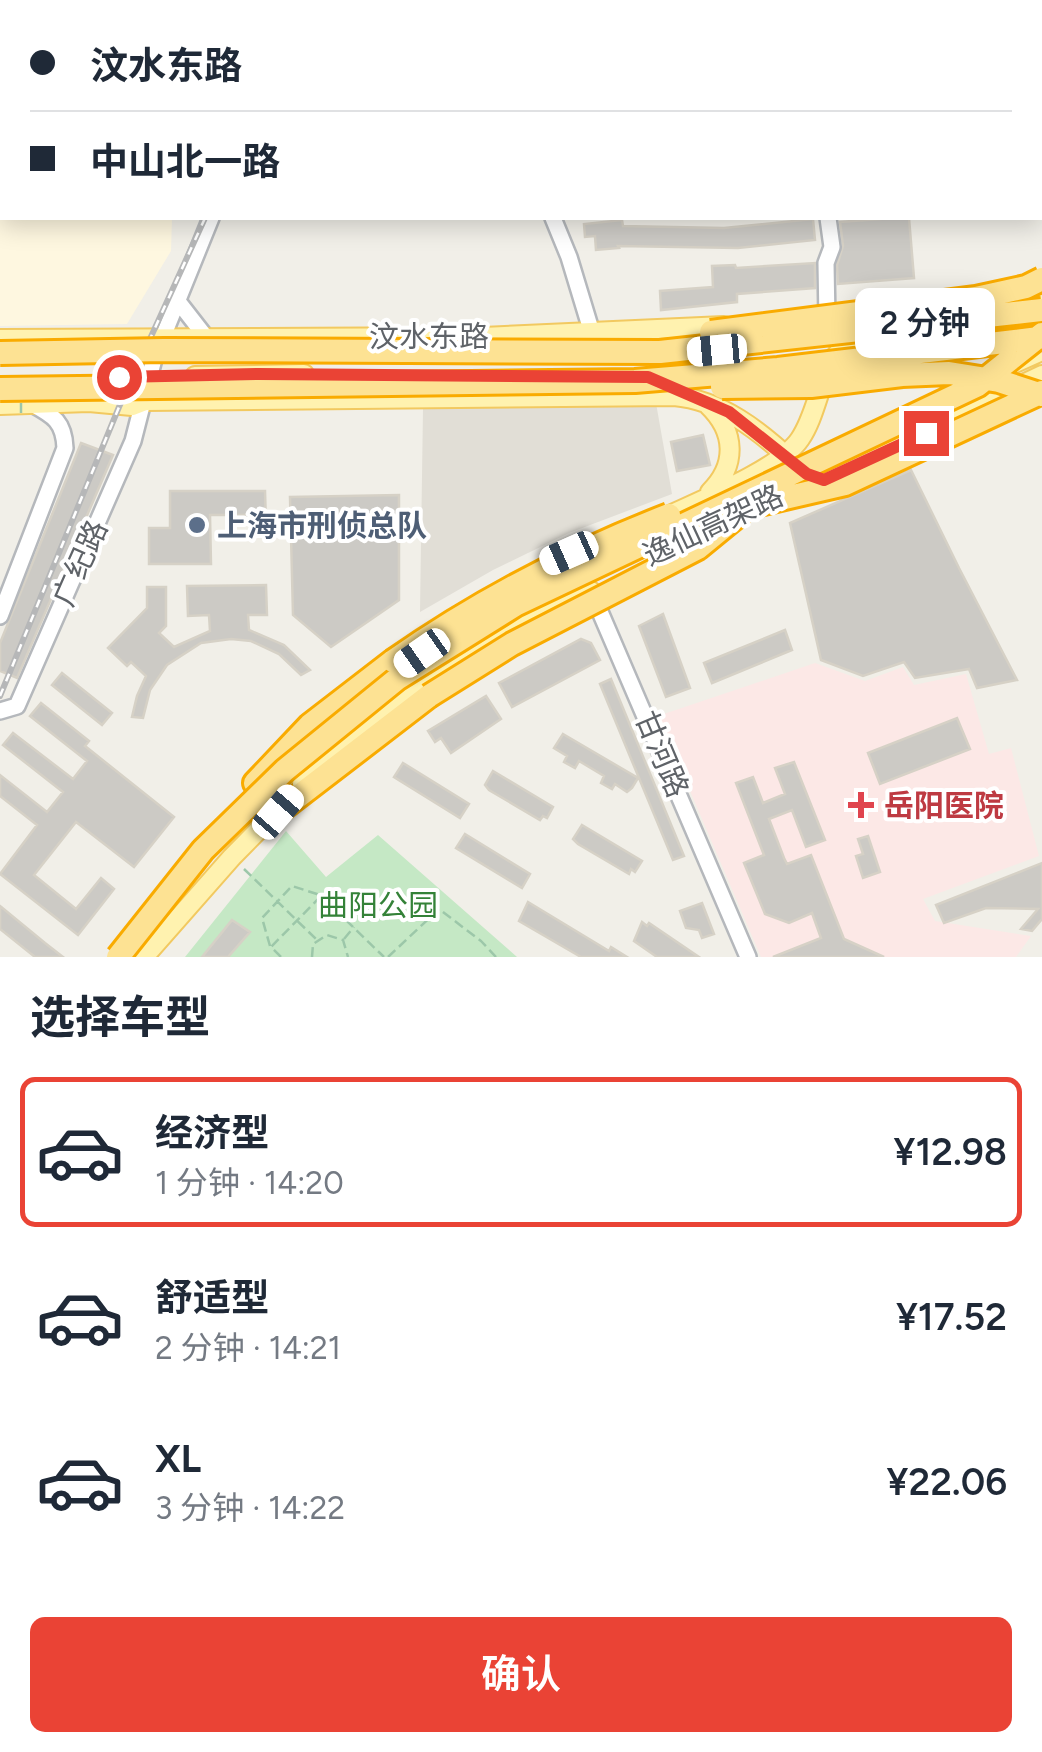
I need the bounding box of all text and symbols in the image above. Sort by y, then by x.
text: 汶水东路 [90,43,242,89]
text: 中山北一路 [90,139,280,185]
callout: 2 分钟 [856,288,996,358]
text: 2 分钟 [880,304,970,342]
street label: 汶水东路 [369,318,489,355]
car [686,332,748,368]
route start [97,355,142,400]
route end [904,411,949,456]
street label: 逸仙高架路 [637,477,789,573]
place label: 上海市刑侦总队 [217,507,427,544]
street label: 广纪路 [45,514,115,612]
marker: 上海市刑侦总队 [186,514,208,536]
car [535,527,603,579]
car [389,624,455,682]
street label: 甘河路 [627,705,697,803]
car [247,780,309,844]
place label: 岳阳医院 [884,787,1004,824]
marker: 岳阳医院 [848,792,874,818]
park label: 曲阳公园 [318,887,438,924]
text: 选择车型 [30,990,210,1044]
icon: car [35,1107,125,1197]
text: 经济型 [155,1110,269,1156]
text: ¥12.98 [894,1129,1007,1175]
text: 1 分钟 · 14:20 [155,1164,344,1202]
icon: car [35,1272,125,1362]
text: 舒适型 [155,1275,269,1321]
text: ¥17.52 [896,1294,1007,1340]
text: 2 分钟 · 14:21 [155,1329,341,1367]
text: XL [155,1436,201,1482]
icon: car [35,1437,125,1527]
text: ¥22.06 [887,1459,1007,1505]
text: 3 分钟 · 14:22 [155,1489,345,1527]
button: 确认 [30,1617,1012,1732]

